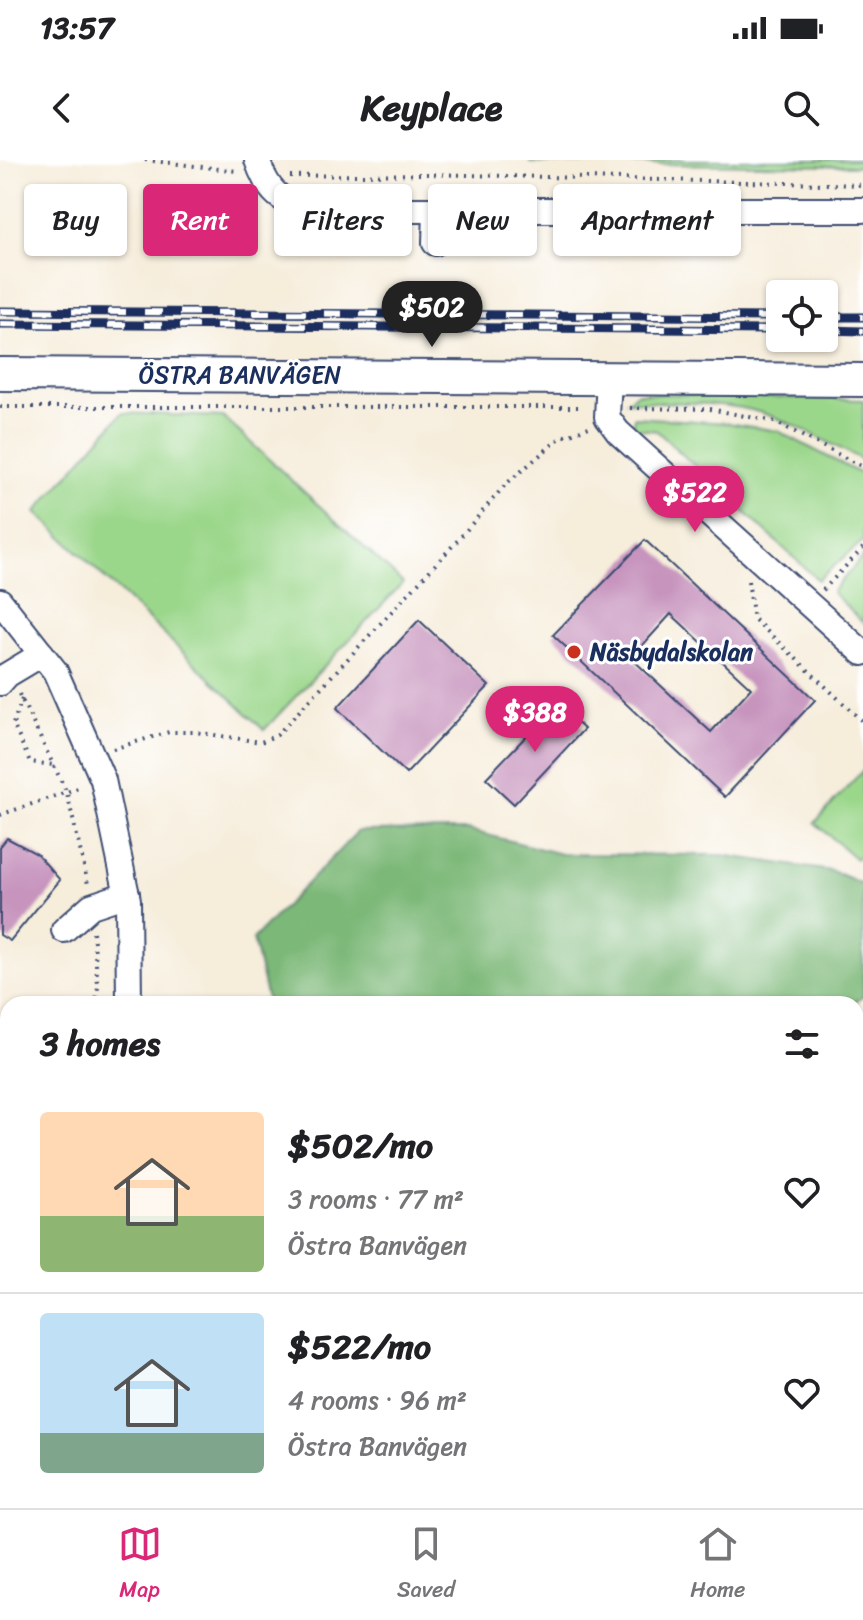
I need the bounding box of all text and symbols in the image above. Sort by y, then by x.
text: 13:57 [40,1,114,55]
text: Keyplace [361,76,502,140]
icon: back [40,86,84,130]
icon: search [779,86,823,130]
chip: Buy [24,184,127,256]
chip: Rent [143,184,258,256]
chip: Filters [274,184,412,256]
chip: New [428,184,537,256]
chip: Apartment [553,184,741,256]
map controls [766,280,838,352]
button: locate [766,280,838,352]
pin: $502 [385,281,479,349]
text: $502 [400,284,464,330]
street label: ÖSTRA BANVÄGEN [139,354,341,396]
pin: $522 [648,466,742,534]
text: $522 [663,469,727,515]
place label: Näsbydalskolan [589,631,753,673]
marker: Näsbydalskolan [565,643,583,661]
pin: $388 [488,686,582,754]
text: $388 [503,689,567,735]
text: 3 homes [40,1014,160,1074]
icon: filters [780,1022,824,1066]
text: $502/mo [288,1116,433,1176]
icon: home [104,1144,200,1240]
icon: heart [780,1170,824,1214]
text: 3 rooms · 77 m² [288,1176,464,1222]
text: Östra Banvägen [288,1222,467,1268]
text: $522/mo [288,1317,431,1377]
icon: home [104,1345,200,1441]
icon: heart [780,1371,824,1415]
text: 4 rooms · 96 m² [288,1377,467,1423]
text: Östra Banvägen [288,1423,467,1469]
tab: Map [118,1522,162,1609]
tab: Saved [397,1522,455,1609]
tab: Home [690,1522,745,1609]

